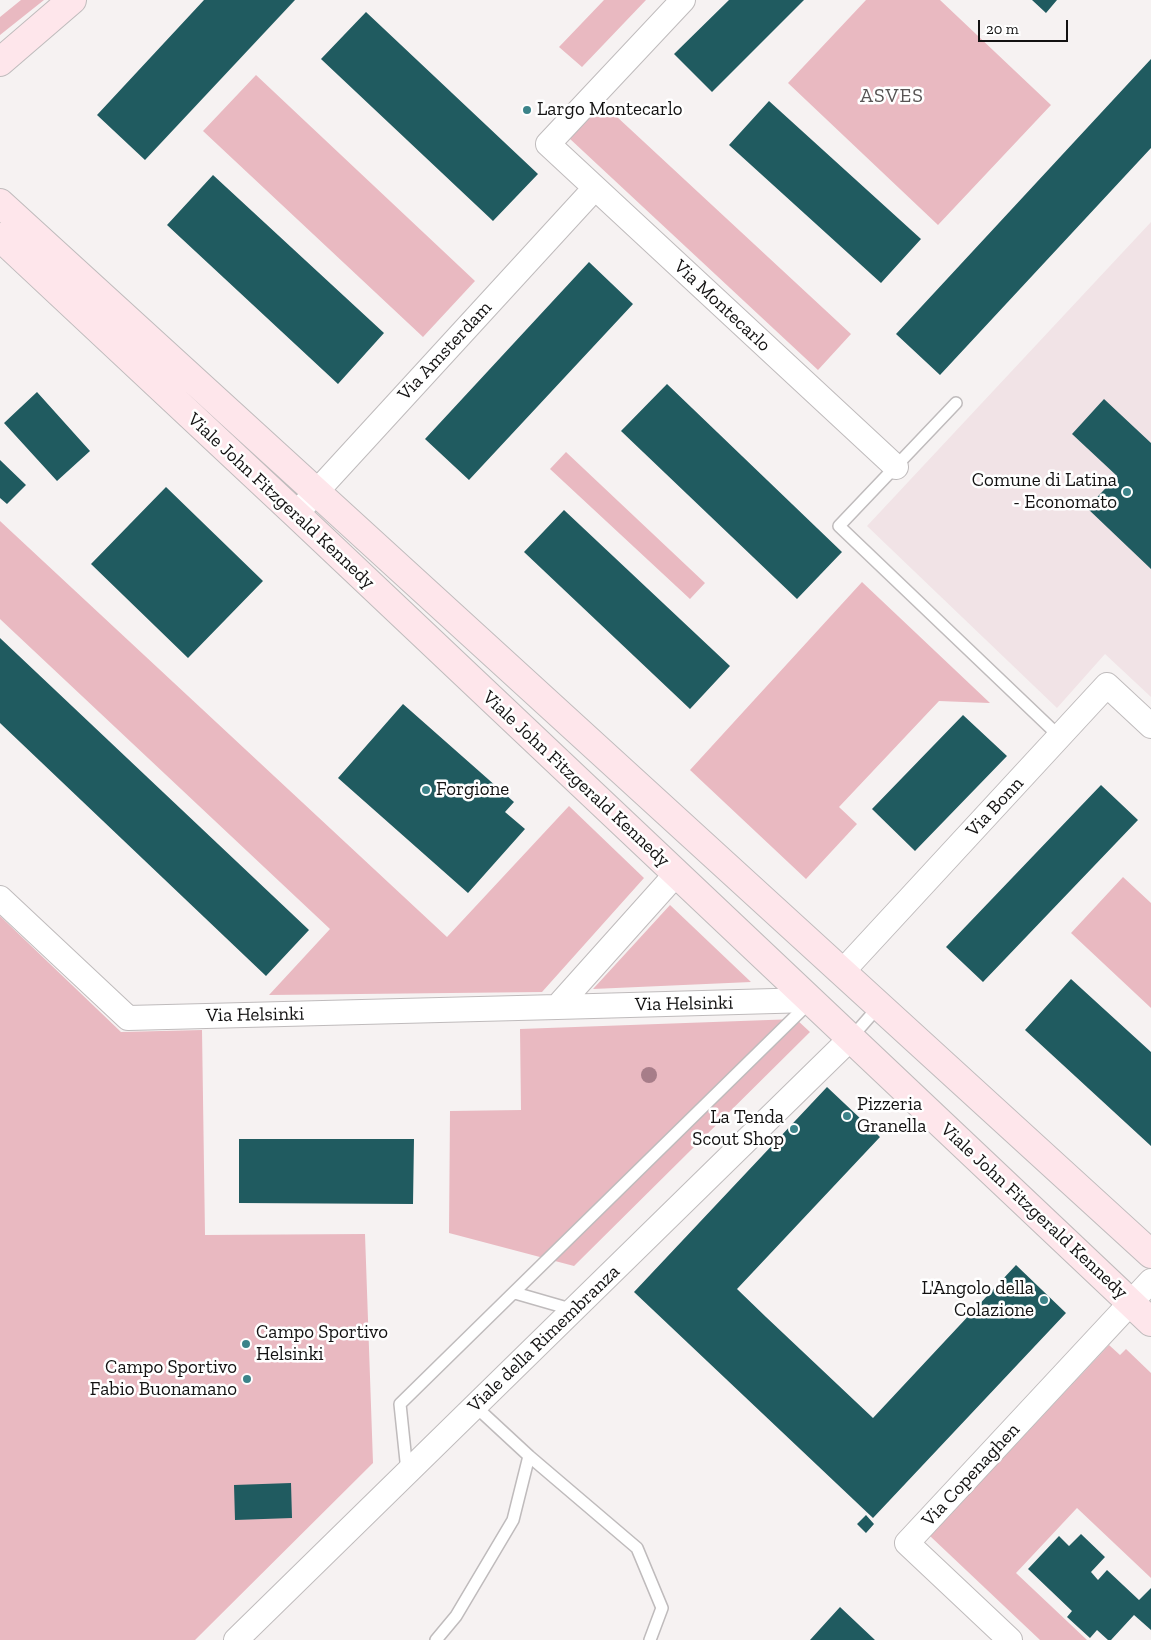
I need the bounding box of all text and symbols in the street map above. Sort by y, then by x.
scale bar [981,10,1071,42]
text: 20 m [986,20,1019,38]
district label: ASVES [859,84,925,108]
place label: Largo Montecarlo [537,99,683,121]
marker: Largo Montecarlo [521,104,533,116]
street label: Via Montecarlo [669,255,775,357]
street label: Via Amsterdam [393,297,497,405]
street label: Viale John Fitzgerald Kennedy [183,408,379,594]
place label: Comune di Latina - Economato [972,470,1117,514]
marker: Comune di Latina - Economato [1121,486,1133,498]
street label: Viale John Fitzgerald Kennedy [478,686,674,872]
street label: Via Bonn [962,772,1028,842]
place label: Forgione [436,779,509,801]
marker: Forgione [420,784,432,796]
street label: Via Helsinki [635,992,733,1016]
street label: Via Helsinki [206,1003,304,1027]
place label: Pizzeria Granella [857,1094,926,1138]
place label: La Tenda Scout Shop [692,1107,784,1151]
marker: Pizzeria Granella [841,1110,853,1122]
street label: Viale John Fitzgerald Kennedy [936,1118,1132,1304]
marker: La Tenda Scout Shop [788,1123,800,1135]
street label: Viale della Rimembranza [463,1260,625,1418]
place label: L'Angolo della Colazione [922,1278,1034,1322]
marker: L'Angolo della Colazione [1038,1294,1050,1306]
place label: Campo Sportivo Helsinki [256,1322,388,1366]
marker: Campo Sportivo Helsinki [240,1338,252,1350]
place label: Campo Sportivo Fabio Buonamano [90,1357,237,1401]
marker: Campo Sportivo Fabio Buonamano [241,1373,253,1385]
street label: Via Copenaghen [917,1419,1025,1531]

